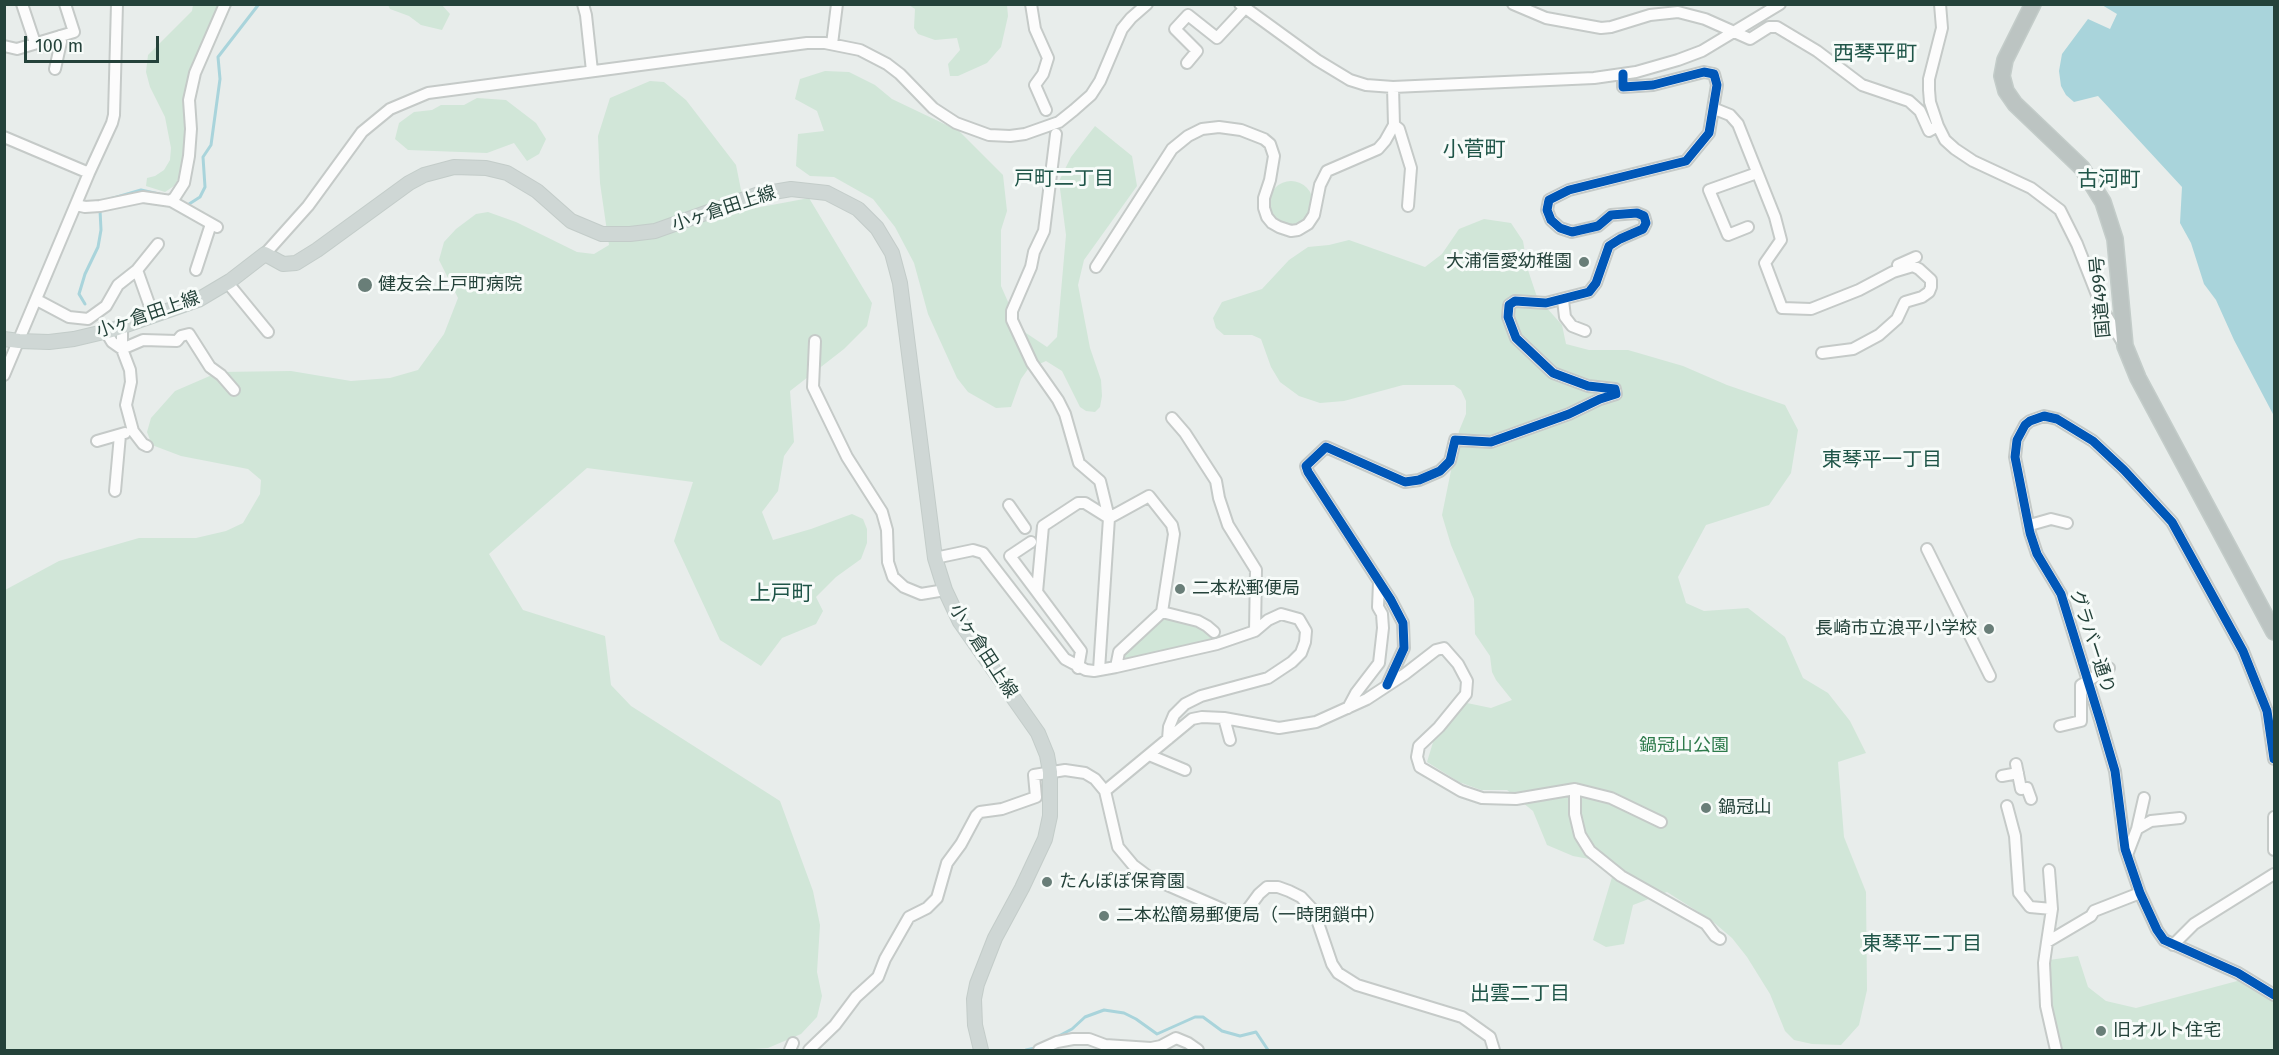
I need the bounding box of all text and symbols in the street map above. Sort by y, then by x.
scale bar [27,24,162,62]
text: 100 m [35,35,83,57]
district label: 西琴平町 [1833,41,1917,67]
district label: 小菅町 [1443,137,1505,163]
district label: 戸町二丁目 [1014,167,1114,191]
district label: 古河町 [2078,167,2140,193]
street label: 小ヶ倉田上線 [669,182,779,236]
place label: 大浦信愛幼稚園 [1446,251,1572,273]
marker: 大浦信愛幼稚園 [1577,255,1591,269]
street label: 国道499号 [2087,255,2115,339]
place label: 健友会上戸町病院 [378,274,522,296]
marker: 健友会上戸町病院 [356,276,374,294]
street label: 小ヶ倉田上線 [93,287,203,343]
district label: 東琴平一丁目 [1822,448,1942,472]
place label: 二本松郵便局 [1192,578,1300,600]
district label: 上戸町 [750,581,812,607]
marker: 二本松郵便局 [1173,582,1187,596]
street label: グラバー通り [2065,587,2119,697]
street label: 小ヶ倉田上線 [945,600,1021,702]
place label: 長崎市立浪平小学校 [1815,618,1977,640]
marker: 長崎市立浪平小学校 [1982,622,1996,636]
park label: 鍋冠山公園 [1639,735,1729,757]
place label: 鍋冠山 [1718,797,1772,819]
marker: 鍋冠山 [1699,801,1713,815]
place label: たんぽぽ保育園 [1059,871,1185,893]
marker: たんぽぽ保育園 [1040,875,1054,889]
place label: 二本松簡易郵便局（一時閉鎖中） [1116,905,1386,927]
marker: 二本松簡易郵便局（一時閉鎖中） [1097,909,1111,923]
district label: 東琴平二丁目 [1862,932,1982,956]
district label: 出雲二丁目 [1470,982,1570,1006]
place label: 旧オルト住宅 [2113,1020,2221,1042]
marker: 旧オルト住宅 [2094,1024,2108,1038]

